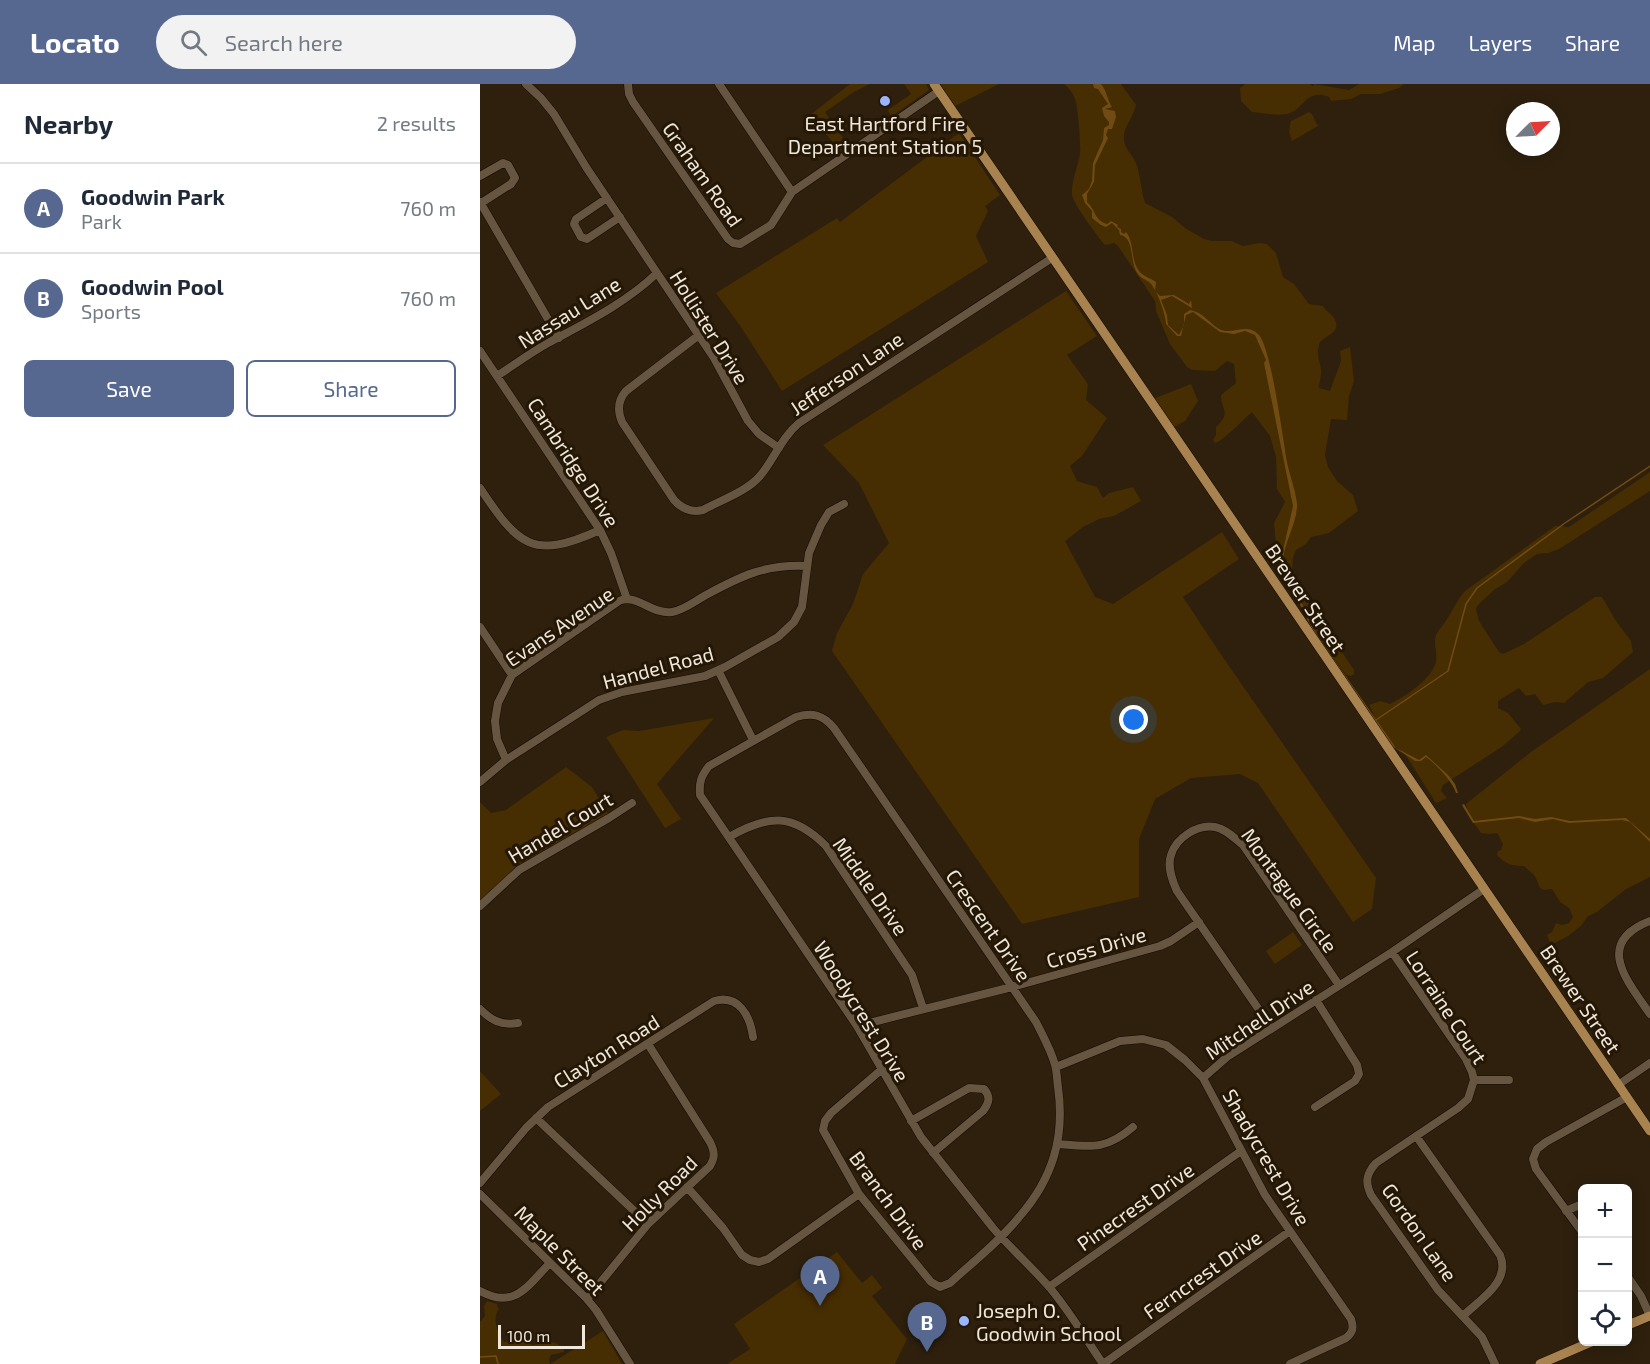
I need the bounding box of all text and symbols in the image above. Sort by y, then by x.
search box [156,15,576,69]
text: Locato [30,25,120,59]
icon: search [177,26,210,59]
text: Search here [225,29,343,55]
text: Map [1393,30,1435,55]
text: Layers [1468,30,1532,55]
text: Share [1565,30,1620,55]
marker: East Hartford Fire Department Station 5 [878,94,892,108]
north arrow [1506,102,1560,156]
text: Nearby [24,108,113,139]
text: 2 results [377,111,456,135]
place label: East Hartford Fire Department Station 5 [788,111,982,158]
street label: Graham Road [658,117,748,231]
text: Goodwin Park [81,183,225,209]
text: A [37,196,50,220]
text: 760 m [400,196,456,220]
text: Park [81,209,122,233]
street label: Hollister Drive [665,266,755,388]
street label: Nassau Lane [514,271,624,353]
text: Goodwin Pool [81,273,224,299]
text: B [37,286,50,310]
text: 760 m [400,286,456,310]
text: Sports [81,299,141,323]
street label: Jefferson Lane [785,326,907,420]
button: Save [24,360,234,417]
button: Share [246,360,456,417]
street label: Cambridge Drive [523,393,625,531]
street label: Brewer Street [1261,539,1351,657]
street label: Evans Avenue [500,581,618,671]
street label: Handel Road [600,641,716,693]
your location [1119,705,1148,734]
street label: Handel Court [503,786,617,868]
street label: Montague Circle [1237,823,1343,957]
street label: Middle Drive [828,832,914,940]
street label: Crescent Drive [941,864,1037,986]
street label: Cross Drive [1043,921,1149,973]
street label: Woodycrest Drive [809,936,915,1086]
street label: Brewer Street [1536,940,1626,1058]
street label: Lorraine Court [1401,946,1493,1068]
street label: Mitchell Drive [1200,974,1318,1064]
street label: Clayton Road [549,1009,663,1093]
street label: Shadycrest Drive [1218,1084,1316,1230]
street label: Branch Drive [845,1146,933,1254]
street label: Holly Road [616,1150,702,1236]
street label: Pinecrest Drive [1072,1157,1198,1255]
street label: Gordon Lane [1377,1178,1463,1286]
map controls [1578,1184,1632,1346]
button: + [1578,1184,1632,1238]
street label: Maple Street [510,1200,610,1300]
street label: Ferncrest Drive [1138,1224,1266,1324]
button: − [1578,1238,1632,1292]
pin: A [800,1256,840,1306]
button: locate [1578,1292,1632,1346]
place label: Joseph O. Goodwin School [976,1298,1122,1345]
pin: B [908,1302,946,1352]
marker: Joseph O. Goodwin School [957,1314,971,1328]
scale bar [498,1322,585,1350]
text: 100 m [507,1326,550,1345]

